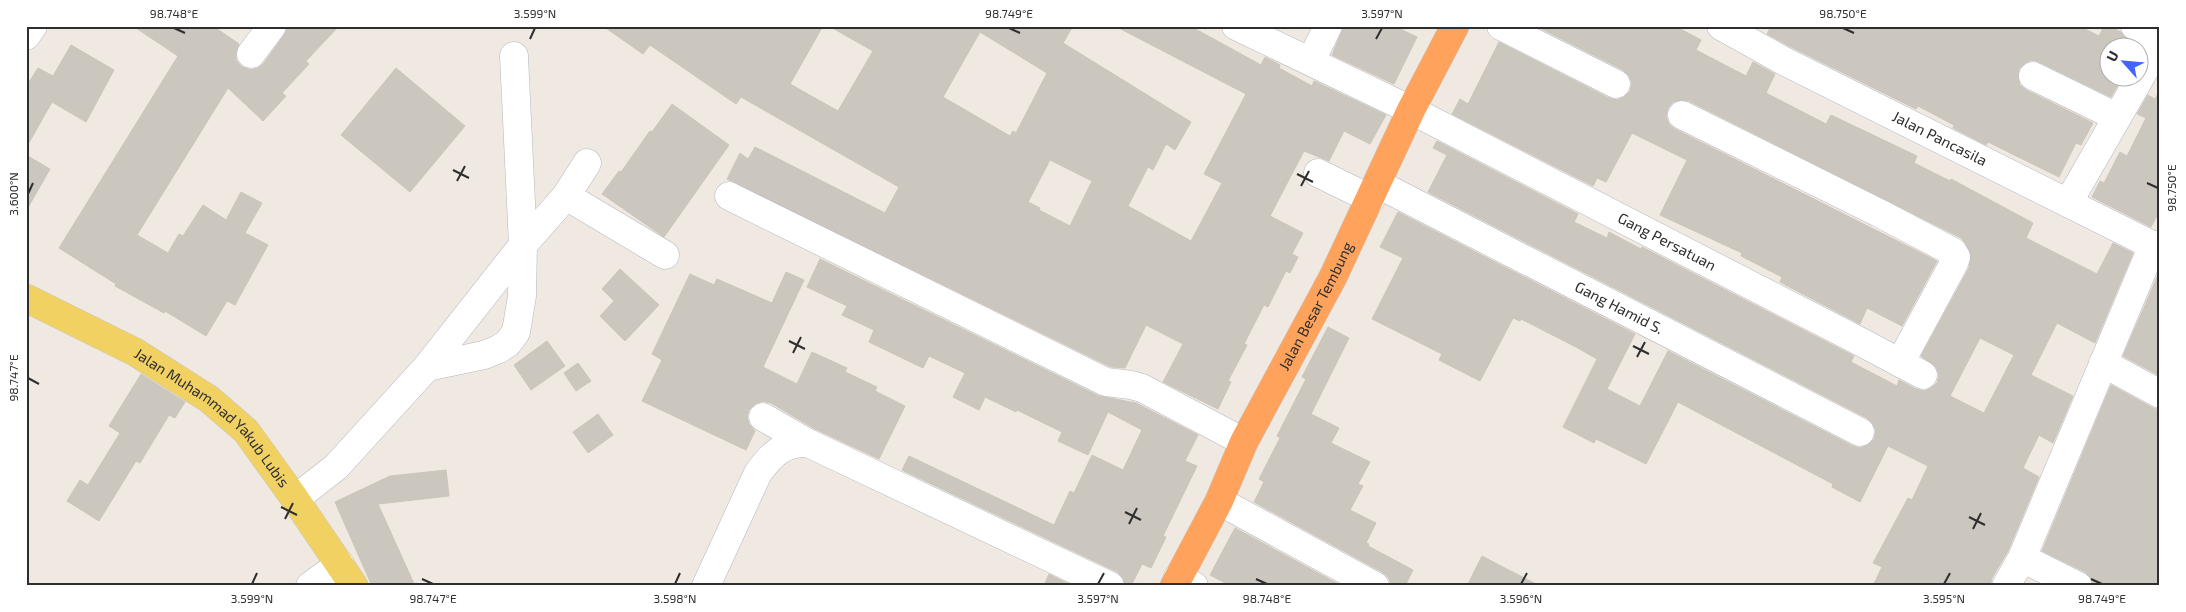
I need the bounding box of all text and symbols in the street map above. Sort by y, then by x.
text: 98.748°E [150,6,198,20]
text: 3.599°N [514,6,556,20]
text: 98.749°E [985,6,1033,20]
text: 3.597°N [1361,6,1403,20]
text: 98.750°E [1819,6,1867,20]
north arrow [2098,38,2148,88]
text: U [2102,48,2122,64]
street label: Jalan Pancasila [1890,107,1990,169]
text: 98.750°E [2164,164,2178,212]
text: 3.600°N [6,172,20,216]
street label: Gang Persatuan [1615,208,1720,274]
street label: Jalan Besar Tembung [1274,238,1356,373]
street label: Gang Hamid S. [1572,277,1667,337]
street label: Jalan Muhammad Yakub Lubis [131,344,294,490]
text: 98.747°E [6,354,20,402]
text: 3.599°N [231,591,273,605]
text: 98.747°E [409,591,457,605]
text: 3.598°N [654,591,696,605]
text: 3.597°N [1077,591,1119,605]
text: 98.748°E [1243,591,1291,605]
text: 3.596°N [1500,591,1542,605]
text: 3.595°N [1923,591,1965,605]
text: 98.749°E [2078,591,2126,605]

